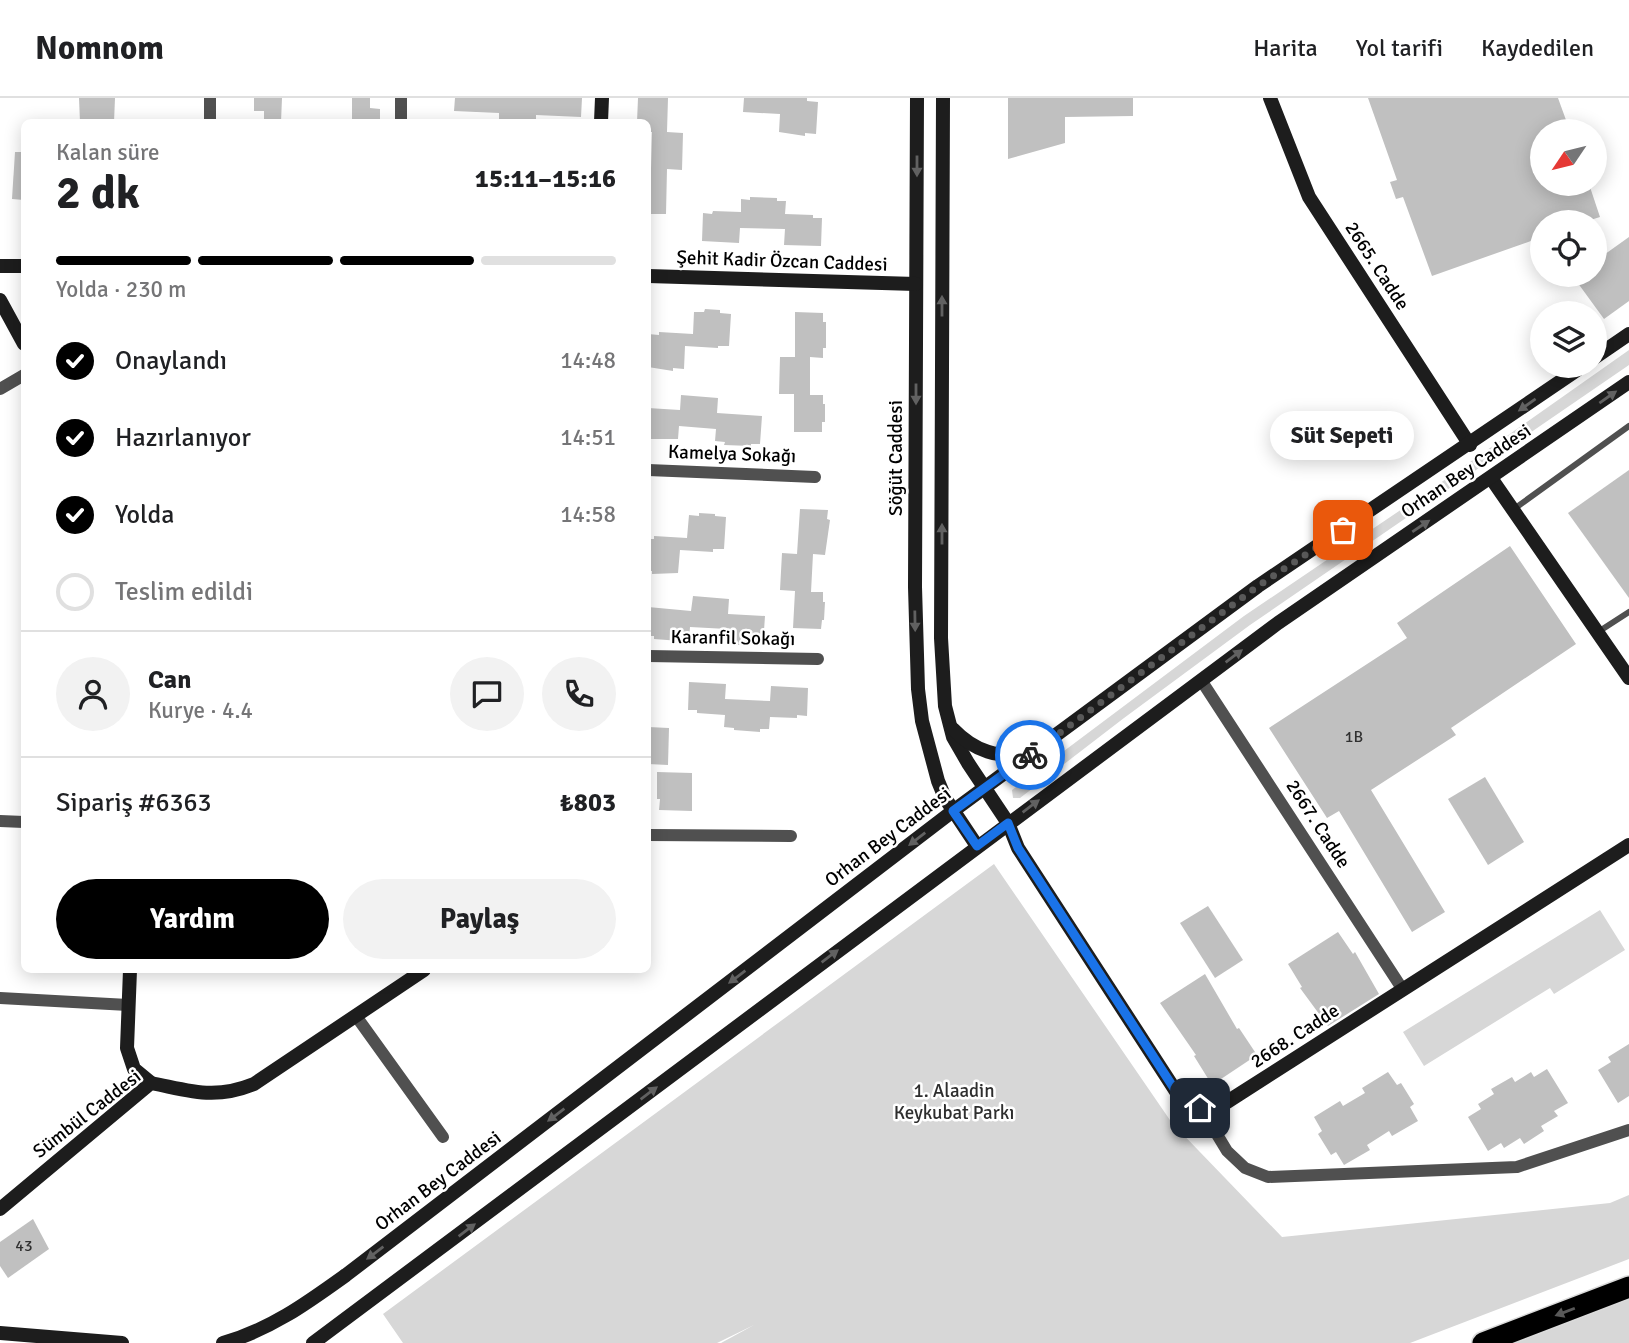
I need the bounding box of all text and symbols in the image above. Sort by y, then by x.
text: Nomnom [35,28,164,69]
text: Harita [1253,33,1318,63]
text: Yol tarifi [1356,33,1443,63]
text: Kaydedilen [1481,33,1594,63]
north arrow [1530,119,1606,196]
map controls [1530,119,1607,378]
text: Kalan süre [56,138,160,167]
one-way arrow [911,155,923,177]
text: 15:11–15:16 [475,163,616,195]
text: 2 dk [56,165,140,221]
button: locate [1530,210,1607,287]
street label: 2665. Cadde [1339,217,1415,315]
street label: Şehit Kadir Özcan Caddesi [676,245,888,277]
text: Yolda · 230 m [56,275,186,304]
one-way arrow [937,295,948,317]
button: layers [1530,301,1607,378]
icon: check [56,342,94,380]
text: Onaylandı [115,345,227,377]
text: 14:48 [560,346,616,375]
one-way arrow [910,383,922,405]
one-way arrow [1599,390,1617,404]
one-way arrow [1518,398,1536,412]
street label: Söğüt Caddesi [884,400,908,516]
callout: Süt Sepeti [1271,411,1415,460]
icon: check [56,419,94,457]
street label: Orhan Bey Caddesi [1396,419,1536,523]
text: Süt Sepeti [1291,421,1393,450]
text: Hazırlanıyor [115,422,251,454]
text: 14:51 [560,423,616,452]
street label: Kamelya Sokağı [668,440,796,468]
icon: check [56,496,94,534]
text: Yolda [115,499,175,531]
text: 14:58 [560,500,616,529]
pin [1313,500,1373,560]
icon: bag [1324,511,1362,549]
one-way arrow [1412,519,1430,533]
one-way arrow [936,522,948,544]
text: Teslim edildi [115,576,253,608]
one-way arrow [910,610,921,632]
street label: Karanfil Sokağı [670,625,796,651]
one-way arrow [1225,649,1243,663]
button: person [56,657,130,731]
button: chat [450,657,524,731]
button: phone [542,657,616,731]
text: Can [148,664,191,696]
text: Kurye · 4.4 [148,696,253,725]
courier [995,720,1065,790]
house number: 1B [1345,727,1363,747]
icon: bike [1011,736,1049,774]
street label: 2667. Cadde [1280,775,1356,873]
street label: Orhan Bey Caddesi [820,782,956,892]
text: Sipariş #6363 [56,787,212,819]
text: ₺803 [560,787,616,819]
one-way arrow [1022,798,1040,813]
one-way arrow [908,831,926,845]
button: Yardım [56,879,329,959]
button: Paylaş [343,879,616,959]
one-way arrow [821,949,839,964]
one-way arrow [728,970,746,985]
street label: 2668. Cadde [1246,998,1344,1074]
street label: Sümbül Caddesi [28,1064,146,1164]
pin [1170,1078,1230,1138]
park label: 1. Alaadin Keykubat Parkı [894,1079,1014,1125]
one-way arrow [639,1086,658,1100]
icon: home [1181,1089,1219,1127]
one-way arrow [547,1108,565,1123]
street label: Orhan Bey Caddesi [370,1126,506,1236]
one-way arrow [457,1222,475,1237]
house number: 43 [15,1236,33,1256]
one-way arrow [366,1246,384,1260]
one-way arrow [1555,1306,1576,1317]

